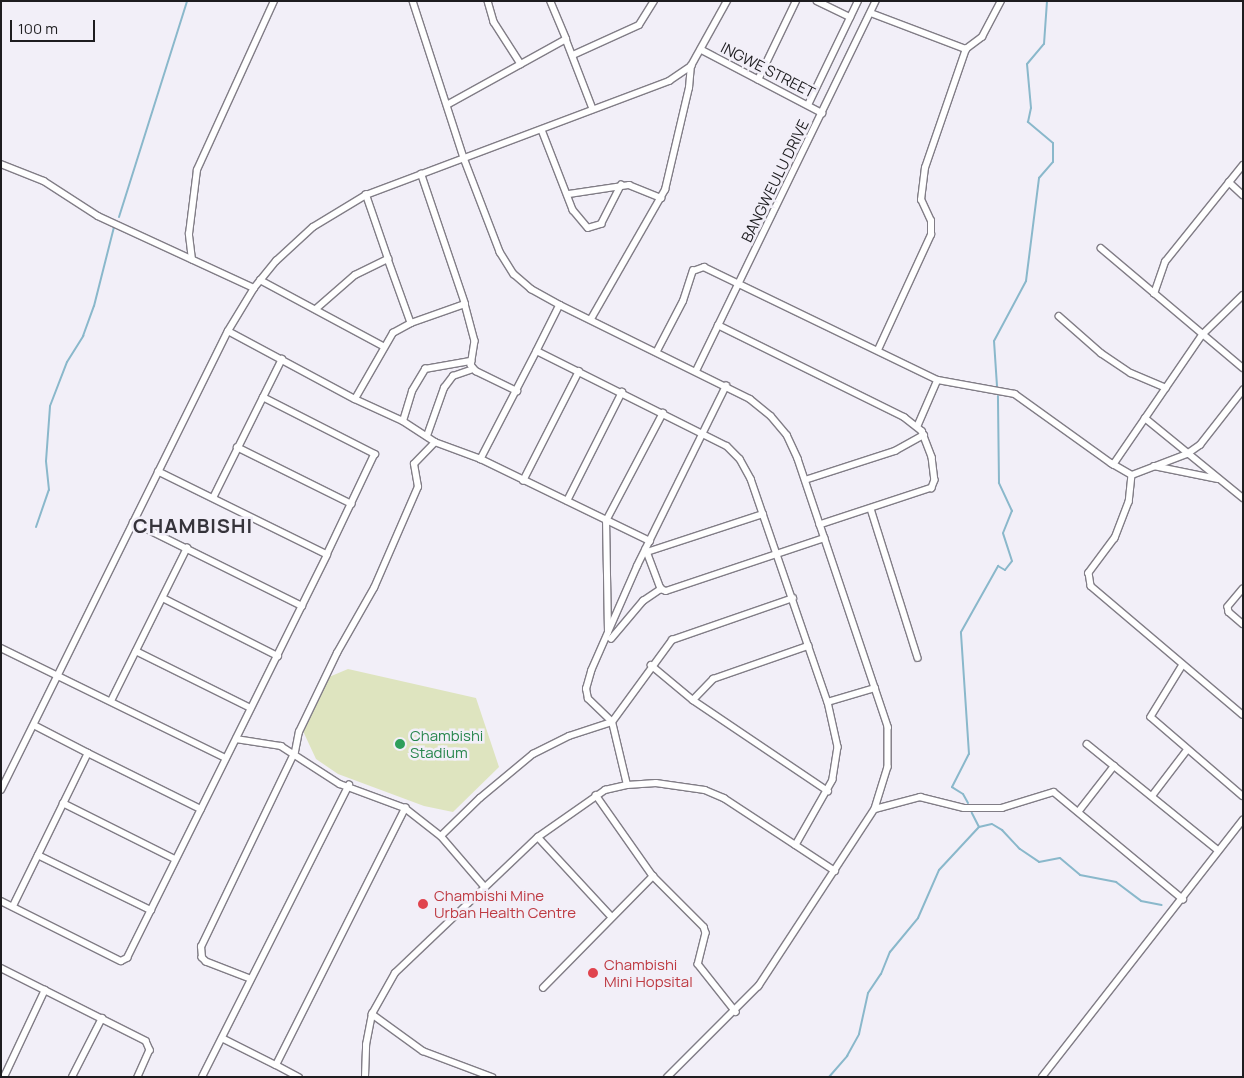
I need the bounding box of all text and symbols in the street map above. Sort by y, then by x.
scale bar [12,10,98,42]
text: 100 m [18,18,58,39]
street label: INGWE STREET [718,39,818,101]
street label: BANGWEULU DRIVE [738,117,812,245]
district label: CHAMBISHI [132,513,254,537]
place label: Chambishi Stadium [410,726,483,761]
marker: Chambishi Stadium [394,738,406,750]
place label: Chambishi Mine Urban Health Centre [434,886,576,921]
marker: Chambishi Mine Urban Health Centre [416,897,430,911]
place label: Chambishi Mini Hopsital [604,955,693,990]
marker: Chambishi Mini Hopsital [586,966,600,980]

